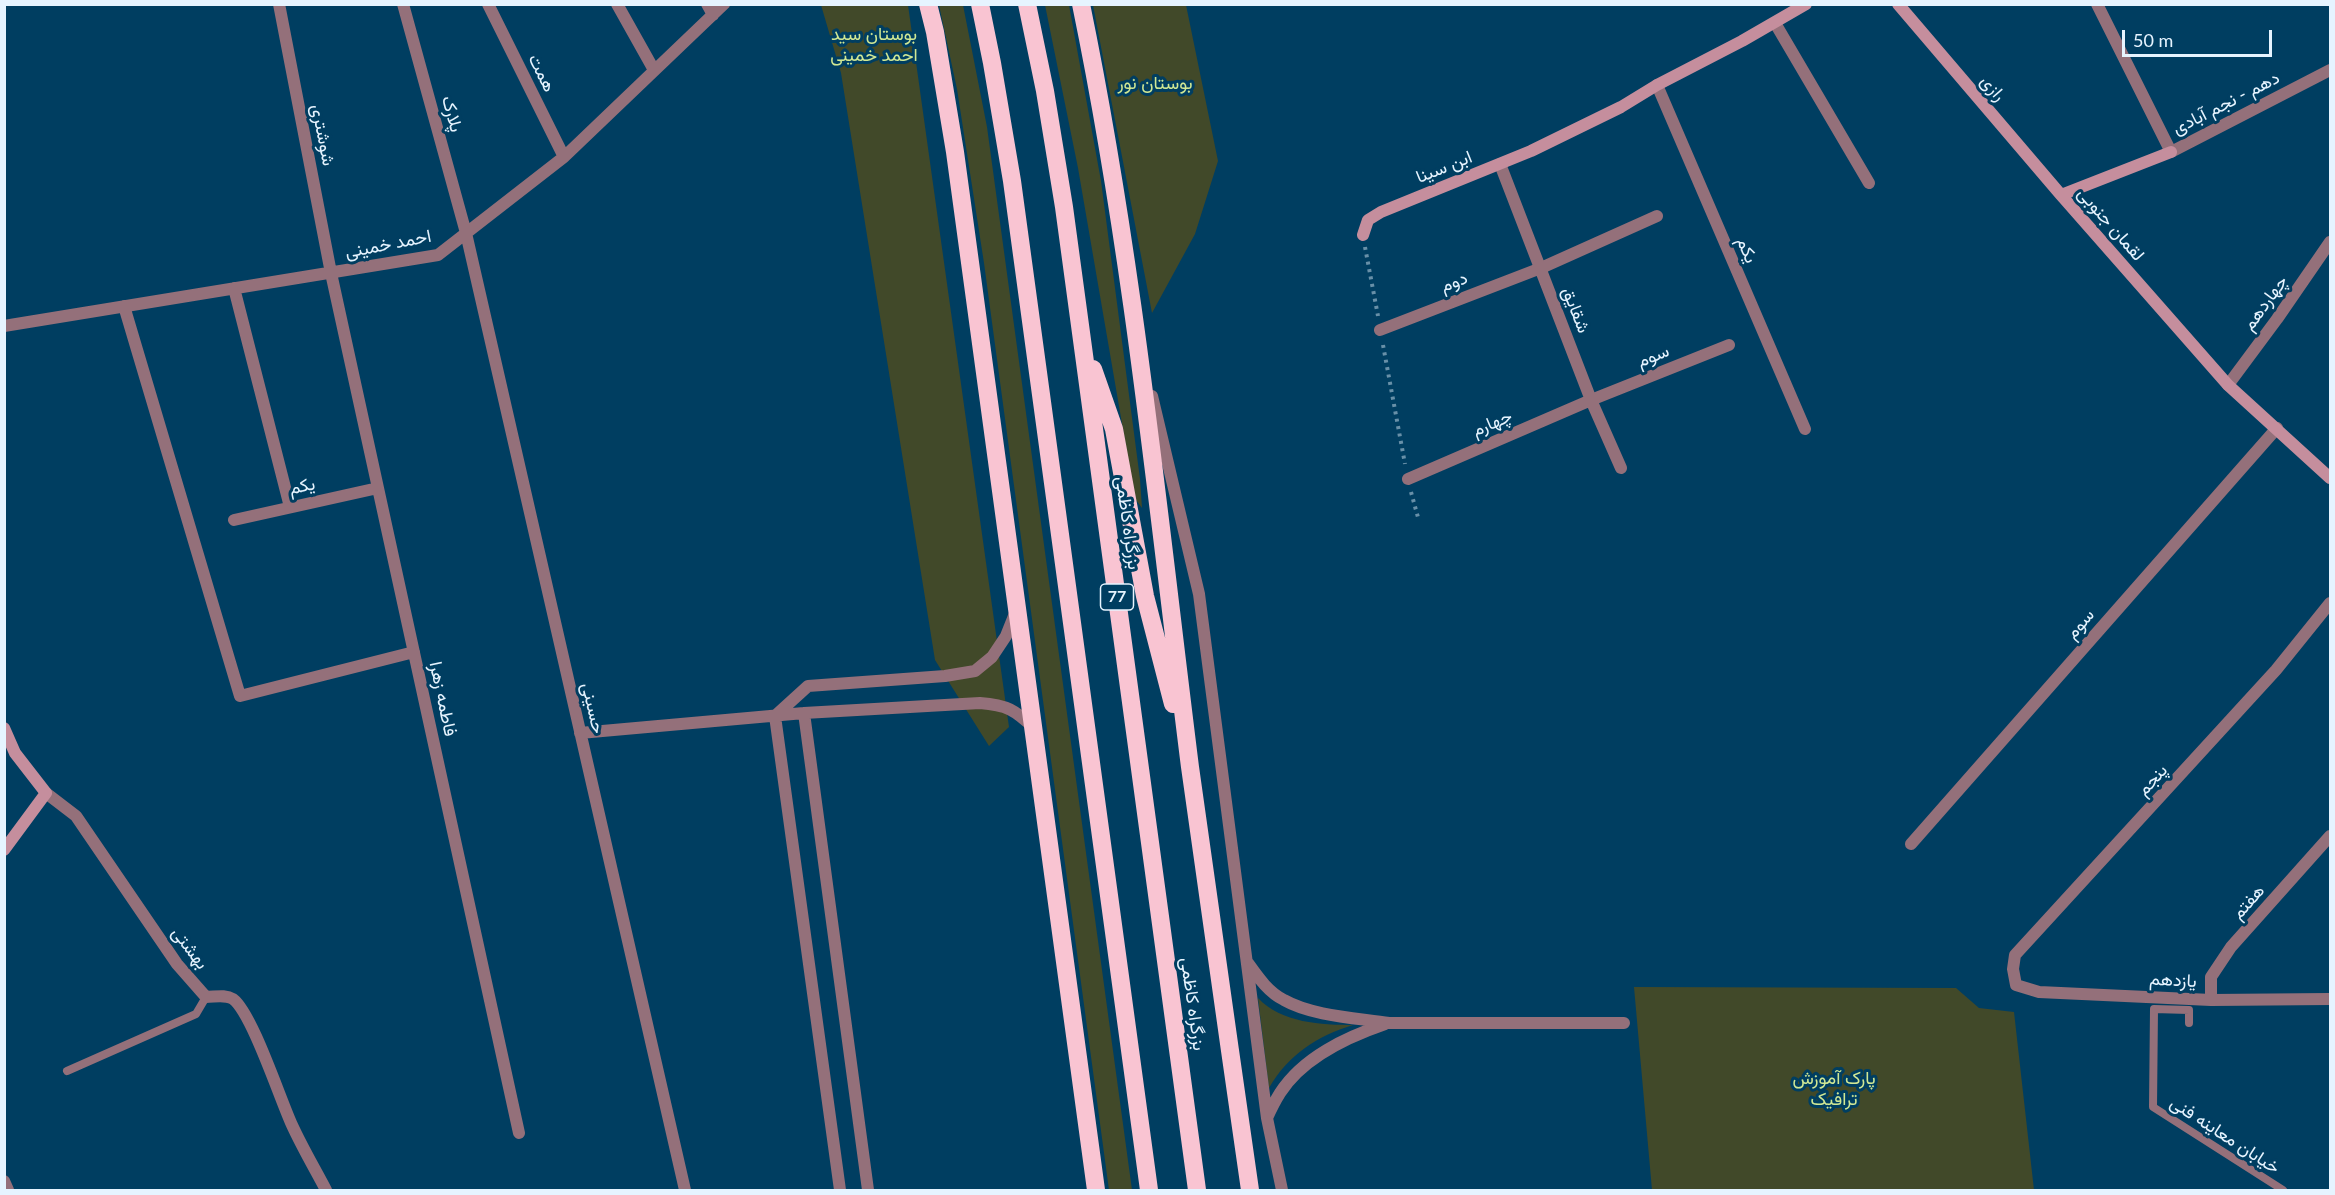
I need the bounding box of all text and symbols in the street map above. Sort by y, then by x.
scale bar [2125,18,2275,56]
park label: بوستان سید احمد خمینی [830,23,918,66]
text: 50 m [2133,29,2173,51]
street label: همت [524,50,560,96]
street label: دهم - نجم آبادی [2169,67,2283,139]
street label: رازی [1976,70,2010,106]
park label: بوستان نور [1117,72,1193,94]
street label: پلارک [437,93,467,135]
street label: شوشتری [306,102,340,168]
street label: ابن سینا [1413,146,1475,188]
street label: لقمان جنوبی [2073,183,2149,265]
street label: احمد خمینی [343,225,433,263]
street label: یکم [1732,234,1762,266]
street label: دوم [1437,267,1471,297]
street label: چهاردهم [2238,271,2292,335]
street label: شقایق [1557,284,1595,336]
street label: سوم [1634,340,1672,372]
street label: چهارم [1469,405,1515,441]
street label: یکم [287,473,317,499]
street label: بزرگراه کاظمی [1111,475,1145,571]
road number: 77 [1100,584,1134,610]
street label: سوم [2061,604,2099,644]
street label: فاطمه زهرا [425,660,461,738]
street label: حسینی [577,680,609,736]
street label: پنجم [2132,760,2172,800]
street label: هفتم [2227,880,2269,924]
street label: بهشتی [167,922,213,974]
street label: بزرگراه کاظمی [1176,956,1210,1052]
street label: یازدهم [2149,968,2197,992]
park label: پارک آموزش ترافیک [1793,1067,1875,1110]
street label: خیابان معاینه فنی [2166,1092,2284,1178]

